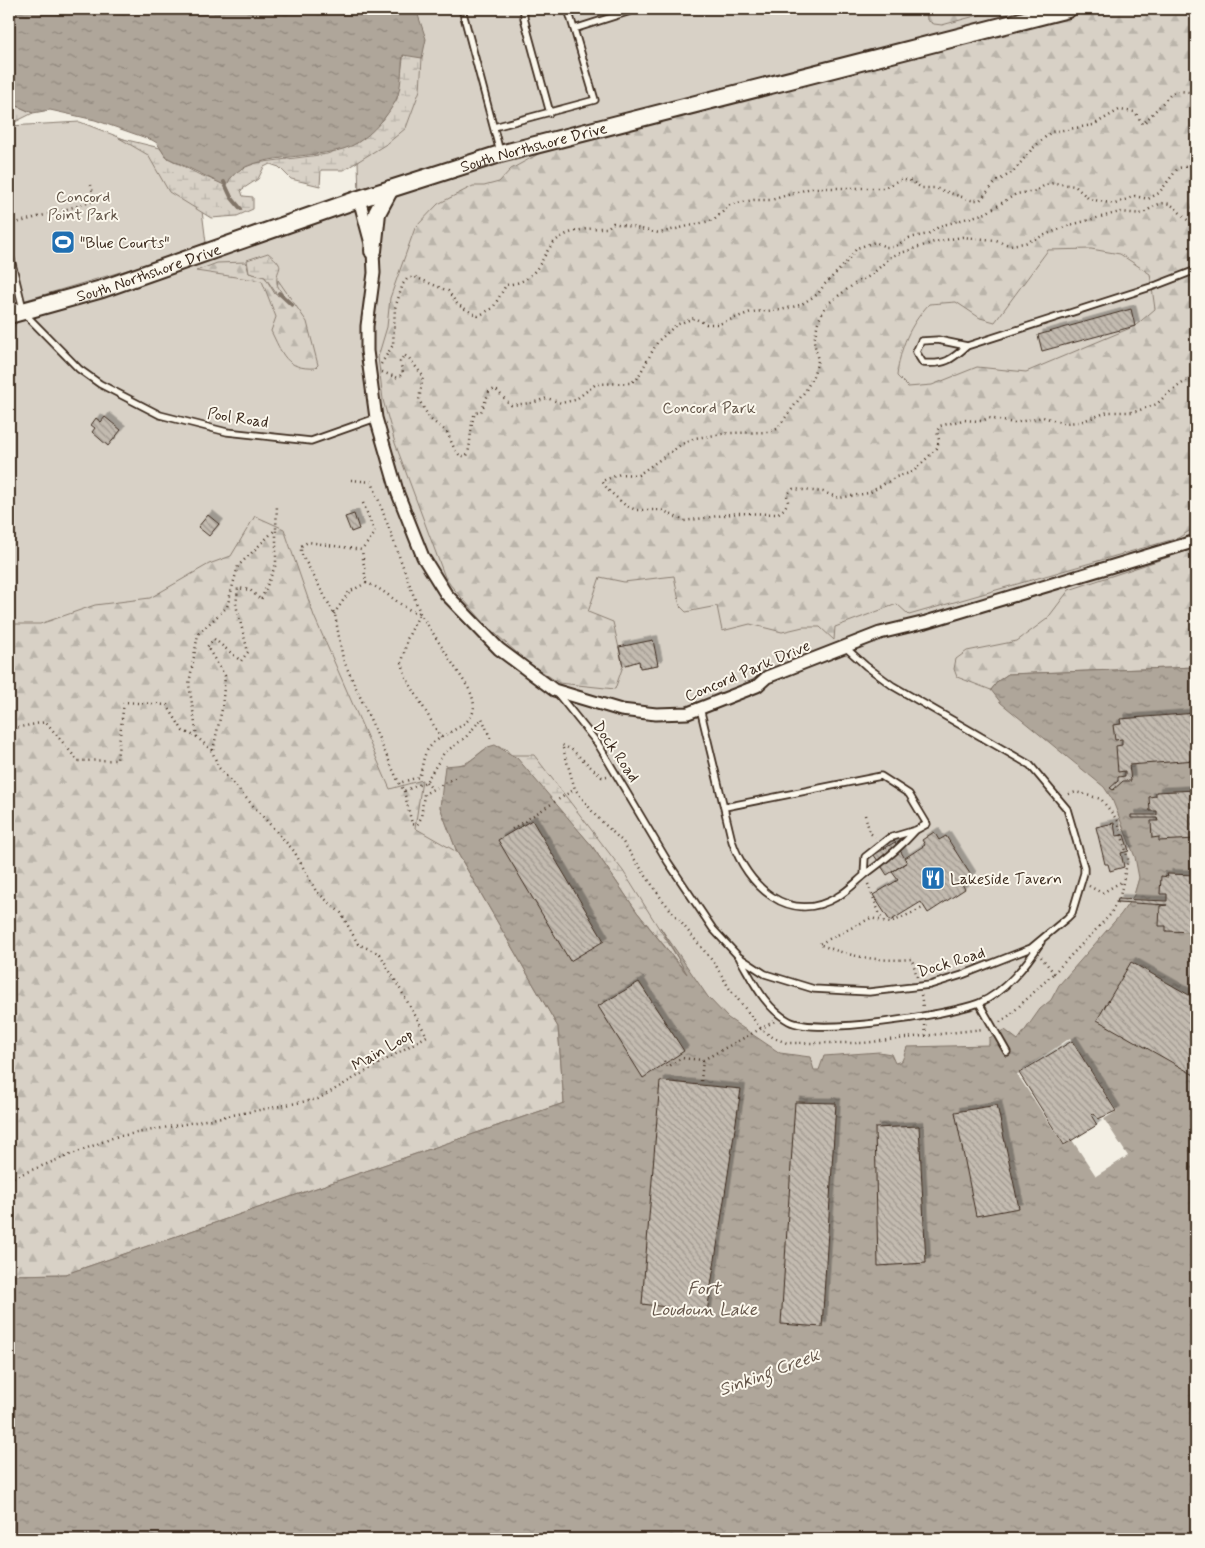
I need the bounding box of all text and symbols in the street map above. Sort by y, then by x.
street label: South Northshore Drive [458,118,609,178]
park label: Concord Point Park [48,187,118,226]
sports icon: "Blue Courts" [50,229,76,255]
place label: "Blue Courts" [80,233,169,254]
street label: South Northshore Drive [74,239,224,308]
park label: Concord Park [662,398,756,419]
street label: Pool Road [206,403,270,434]
street label: Concord Park Drive [682,635,813,707]
street label: Dock Road [588,717,644,787]
restaurant icon: Lakeside Tavern [920,865,946,891]
place label: Lakeside Tavern [950,869,1062,890]
street label: Dock Road [915,942,988,983]
street label: Main Loop [348,1024,417,1076]
water label: Fort Loudoun Lake [650,1277,758,1322]
water label: Sinking Creek [716,1343,824,1404]

